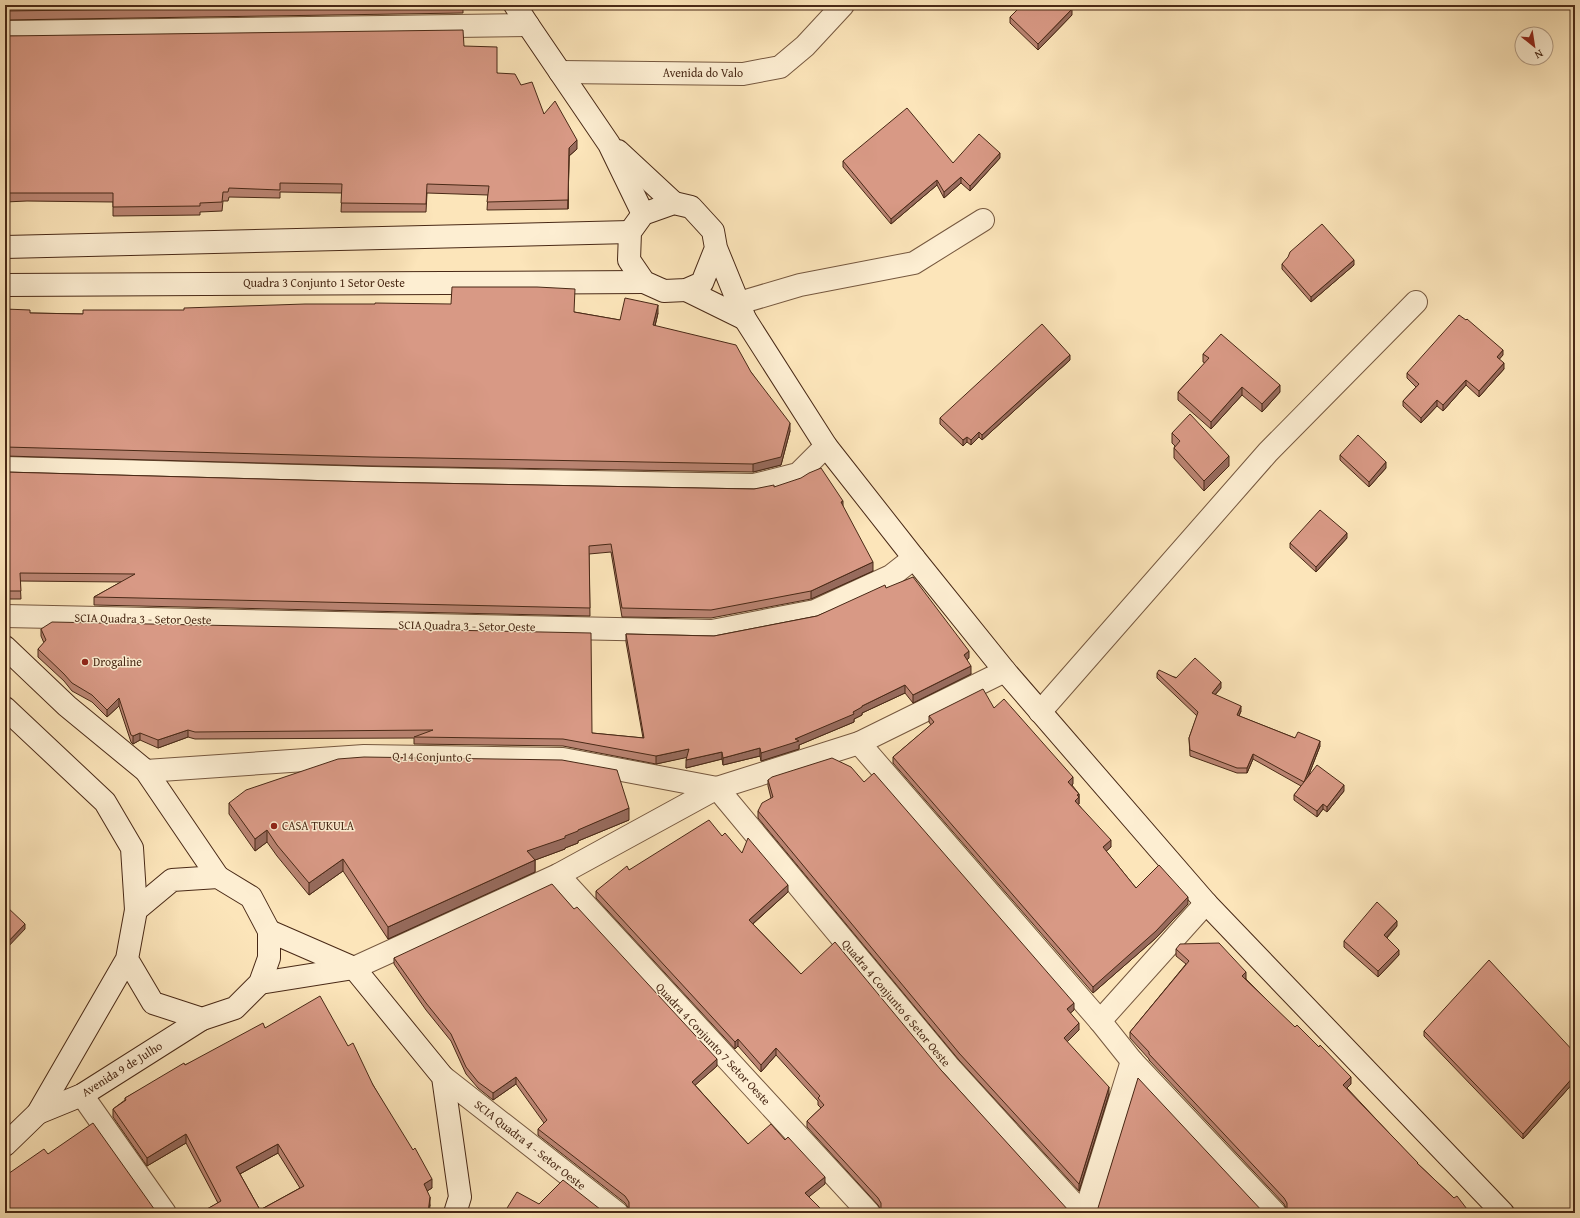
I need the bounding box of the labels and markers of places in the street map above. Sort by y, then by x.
place label: Drogaline [93,653,142,670]
marker: Drogaline [80,657,90,667]
place label: CASA TUKULA [282,817,355,834]
marker: CASA TUKULA [269,821,279,831]

